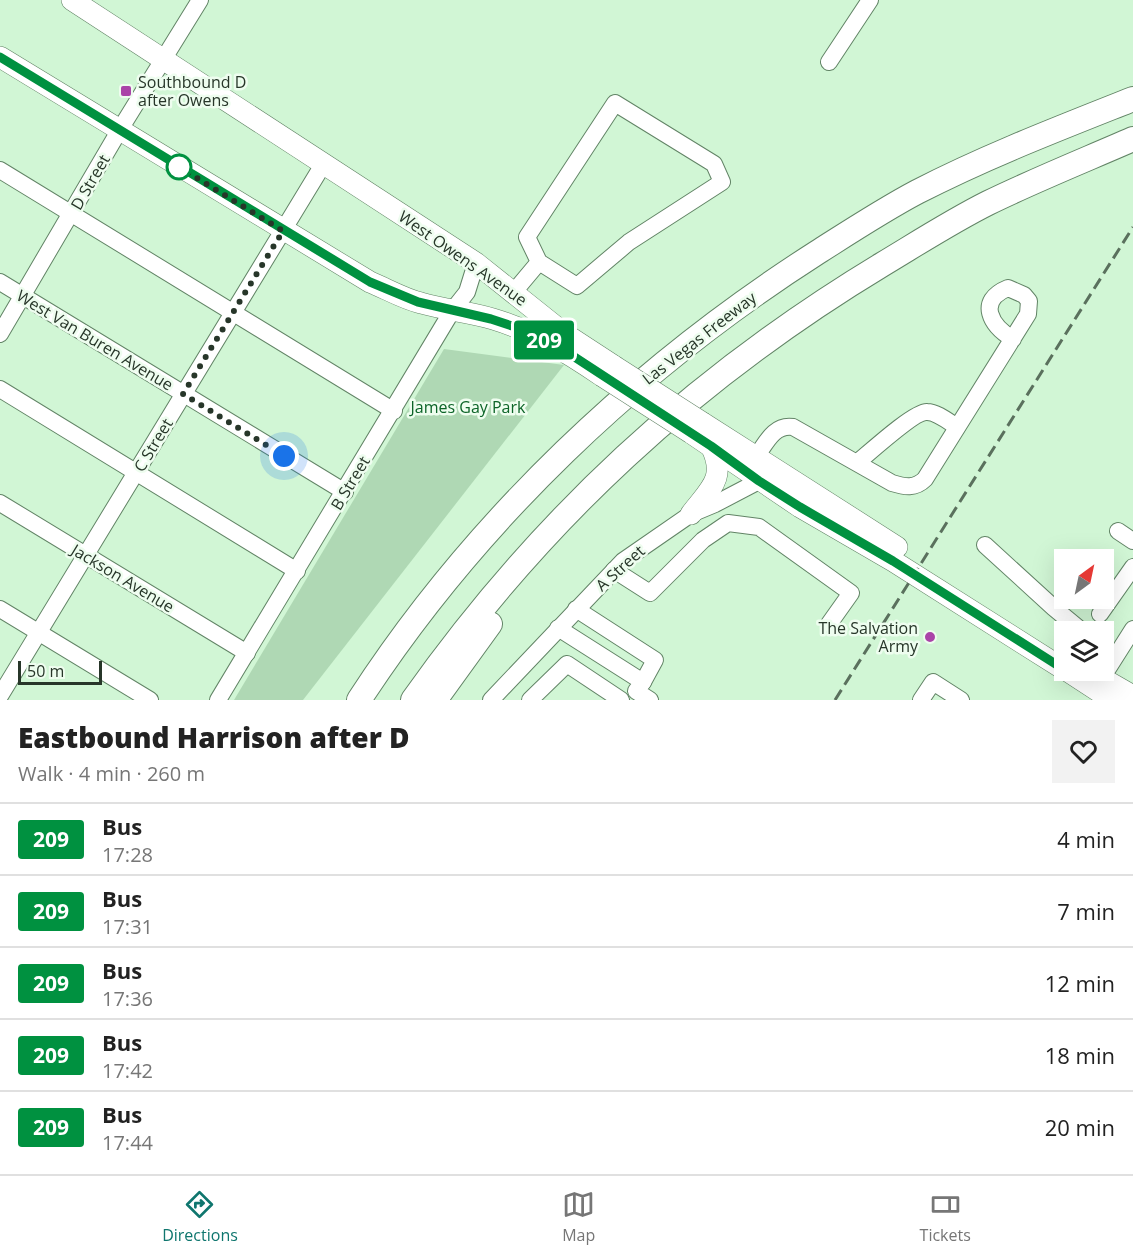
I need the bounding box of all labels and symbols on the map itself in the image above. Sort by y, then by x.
place label: Southbound D after Owens [138,71,246,111]
marker: Southbound D after Owens [119,84,133,98]
street label: D Street [65,150,115,214]
unlabelled marker [166,154,192,180]
street label: West Owens Avenue [394,205,532,311]
street label: West Van Buren Avenue [13,284,177,396]
street label: Las Vegas Freeway [637,286,761,389]
line badge: 209 [510,320,578,360]
park label: James Gay Park [409,396,526,418]
street label: C Street [128,414,178,476]
your location [269,441,299,471]
street label: B Street [325,452,375,514]
street label: Jackson Avenue [66,538,178,617]
street label: A Street [591,540,649,596]
north arrow [1054,549,1114,609]
place label: The Salvation Army [818,617,919,657]
marker: The Salvation Army [923,630,937,644]
scale bar [18,658,102,686]

